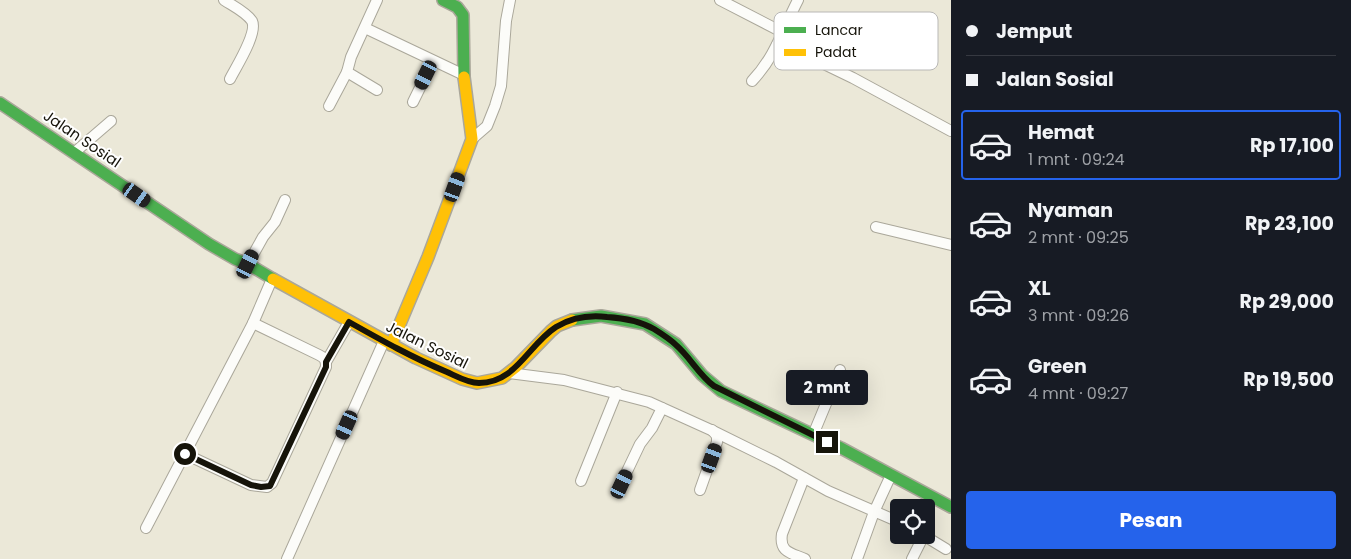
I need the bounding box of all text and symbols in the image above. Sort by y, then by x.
legend [774,12,938,70]
text: Jemput [996,18,1072,45]
text: Lancar [815,20,863,40]
text: Padat [815,42,857,62]
car [412,58,439,92]
text: Jalan Sosial [996,66,1114,93]
street label: Jalan Sosial [39,105,125,172]
text: Hemat [1028,119,1094,146]
icon: car [968,123,1013,168]
text: Rp 17,100 [1250,132,1334,159]
text: 1 mnt · 09:24 [1028,148,1125,171]
car [442,170,467,204]
car [120,180,153,210]
text: Nyaman [1028,197,1113,224]
icon: car [968,201,1013,246]
text: Rp 23,100 [1245,210,1334,237]
text: 2 mnt · 09:25 [1028,226,1129,249]
car [234,247,261,281]
text: XL [1028,275,1051,302]
icon: car [968,279,1013,324]
text: Rp 29,000 [1240,288,1334,315]
text: 3 mnt · 09:26 [1028,304,1129,327]
street label: Jalan Sosial [382,316,472,374]
text: Green [1028,353,1087,380]
icon: car [968,357,1013,402]
text: Rp 19,500 [1243,366,1334,393]
callout: 2 mnt [786,370,868,404]
text: 2 mnt [804,376,850,399]
text: 4 mnt · 09:27 [1028,382,1128,405]
car [334,408,359,442]
route end [816,431,838,453]
car [699,441,724,475]
route start [174,443,196,465]
car [608,467,635,501]
button: Pesan [966,491,1336,549]
map controls [890,499,935,544]
button: locate [890,499,935,544]

